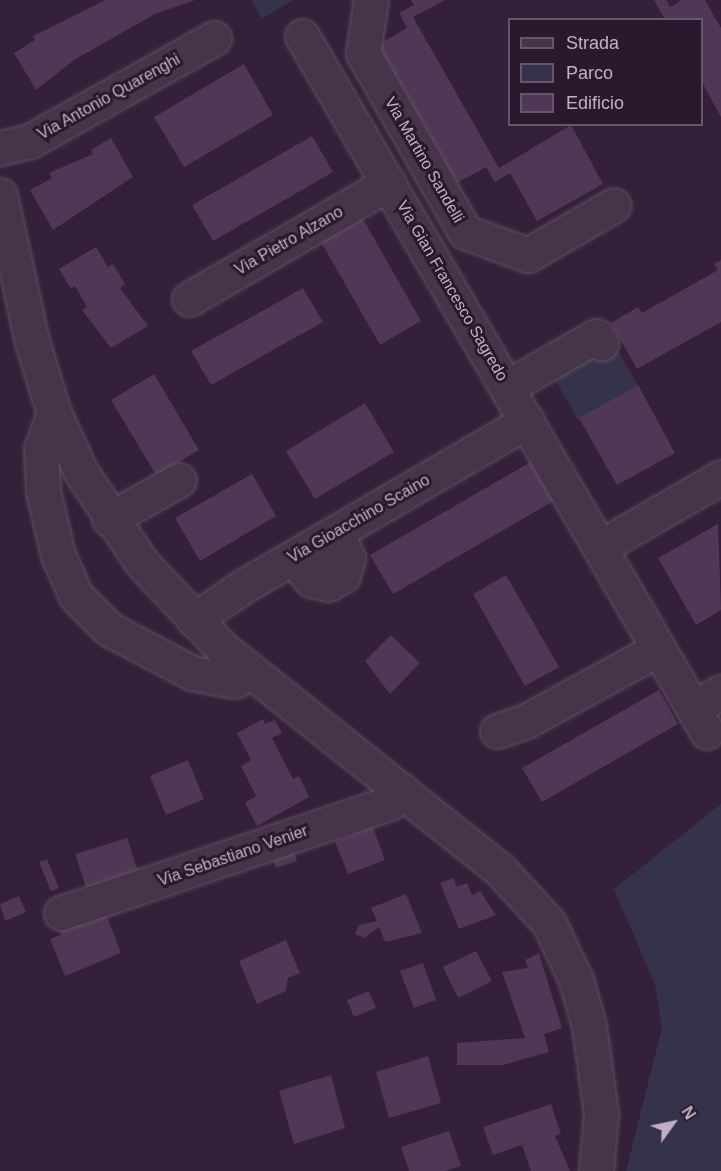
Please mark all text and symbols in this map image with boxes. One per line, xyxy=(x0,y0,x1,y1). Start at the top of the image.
legend xyxy=(508,18,703,126)
text: Strada xyxy=(566,33,619,53)
street label: Via Antonio Quarenghi xyxy=(34,50,184,144)
text: Parco xyxy=(566,63,613,83)
text: Edificio xyxy=(566,93,624,113)
street label: Via Martino Sandelli xyxy=(380,94,468,226)
street label: Via Gian Francesco Sagredo xyxy=(392,197,512,385)
street label: Via Pietro Alzano xyxy=(231,202,347,280)
street label: Via Gioacchino Scaino xyxy=(285,471,433,567)
street label: Via Sebastiano Venier xyxy=(156,821,310,891)
north arrow xyxy=(643,1093,703,1153)
text: N xyxy=(678,1103,699,1122)

